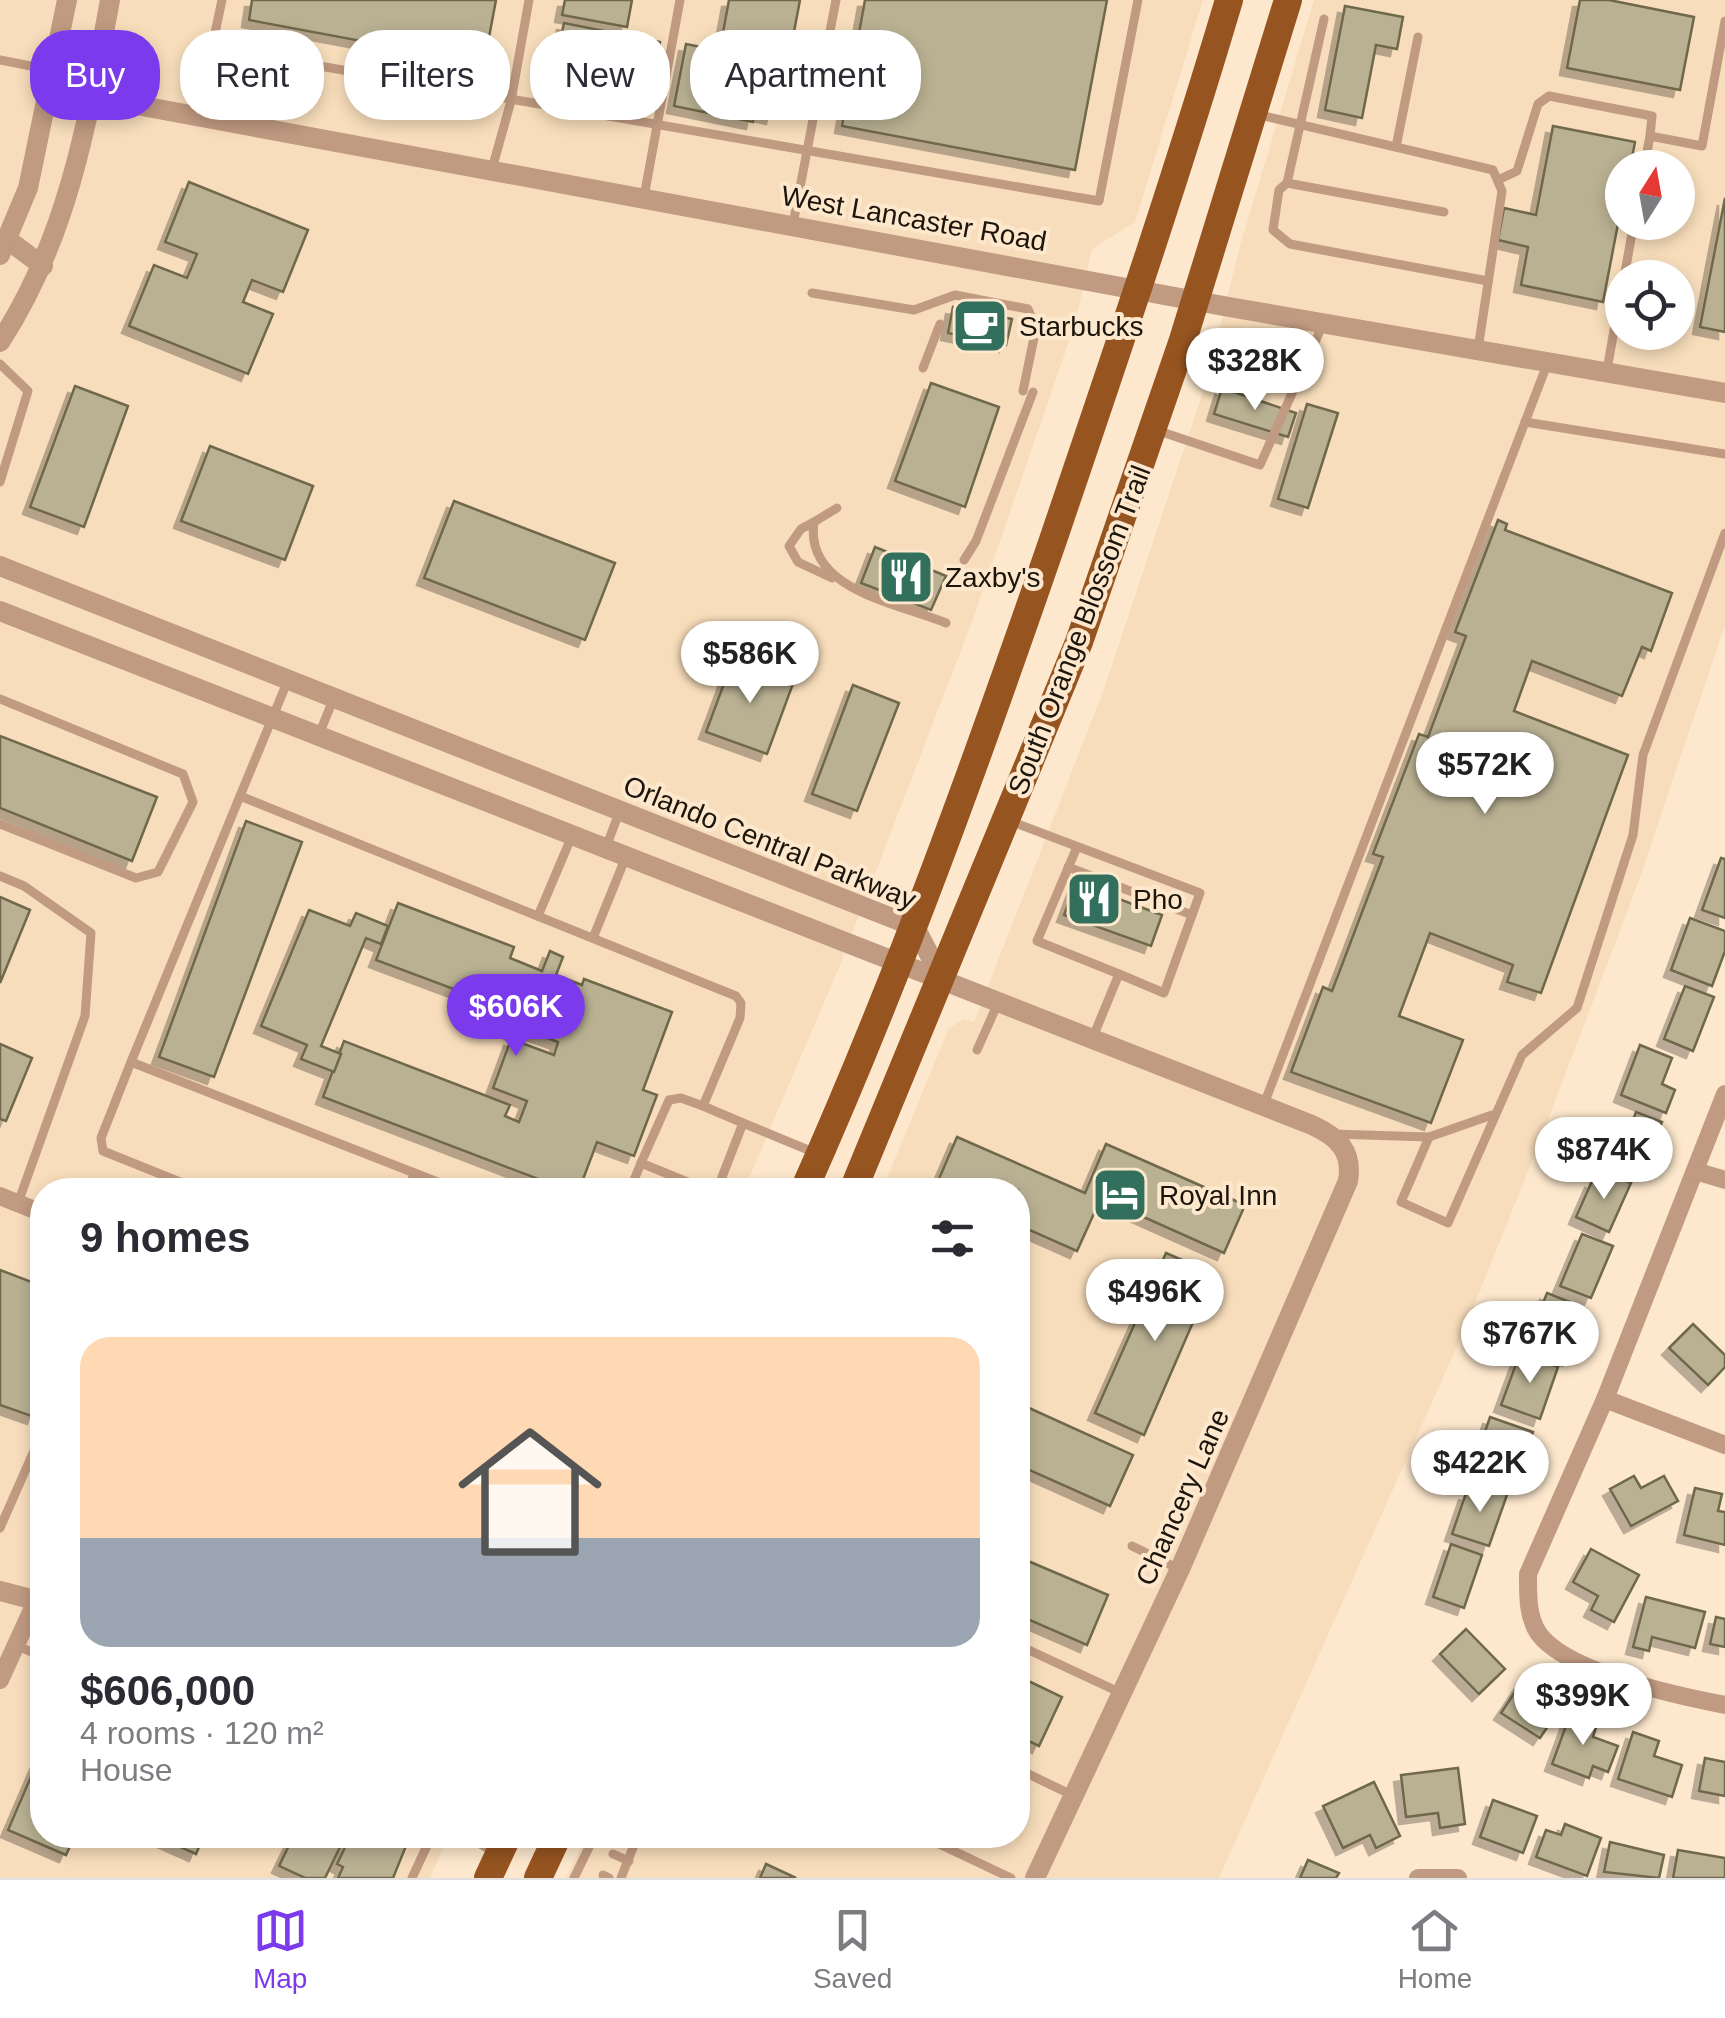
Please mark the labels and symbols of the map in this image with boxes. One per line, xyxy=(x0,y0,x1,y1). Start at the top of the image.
north arrow xyxy=(1605,150,1695,240)
street label: West Lancaster Road xyxy=(779,180,1049,257)
cafe icon: Starbucks xyxy=(950,296,1010,356)
place label: Starbucks xyxy=(1019,311,1144,342)
pin: $328K xyxy=(1185,328,1325,413)
street label: South Orange Blossom Trail xyxy=(1002,461,1157,799)
restaurant icon: Zaxby's xyxy=(876,547,936,607)
place label: Zaxby's xyxy=(945,562,1041,593)
pin: $586K xyxy=(680,621,820,706)
pin: $572K xyxy=(1415,732,1555,817)
street label: Orlando Central Parkway xyxy=(619,770,921,915)
restaurant icon: Pho xyxy=(1064,869,1124,929)
place label: Pho xyxy=(1133,884,1183,915)
pin: $606K xyxy=(446,974,586,1059)
pin: $874K xyxy=(1534,1117,1674,1202)
hotel icon: Royal Inn xyxy=(1090,1165,1150,1225)
place label: Royal Inn xyxy=(1159,1180,1277,1211)
pin: $496K xyxy=(1085,1259,1225,1344)
pin: $767K xyxy=(1460,1301,1600,1386)
street label: Chancery Lane xyxy=(1130,1404,1235,1590)
pin: $422K xyxy=(1410,1430,1550,1515)
pin: $399K xyxy=(1513,1663,1653,1748)

